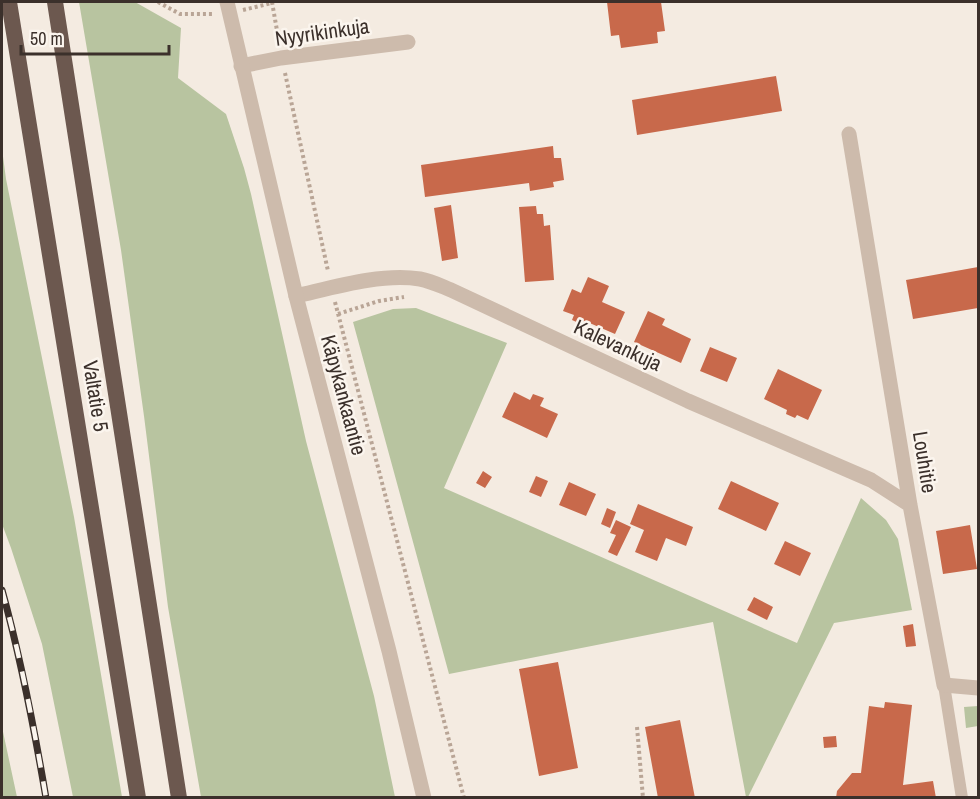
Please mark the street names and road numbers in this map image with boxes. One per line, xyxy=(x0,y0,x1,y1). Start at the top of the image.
street label: Nyyrikinkuja xyxy=(273,11,371,53)
street label: Kalevankuja xyxy=(569,312,667,378)
street label: Käpykankaantie xyxy=(314,332,374,458)
street label: Valtatie 5 xyxy=(76,358,116,434)
street label: Louhitie xyxy=(906,429,944,495)

